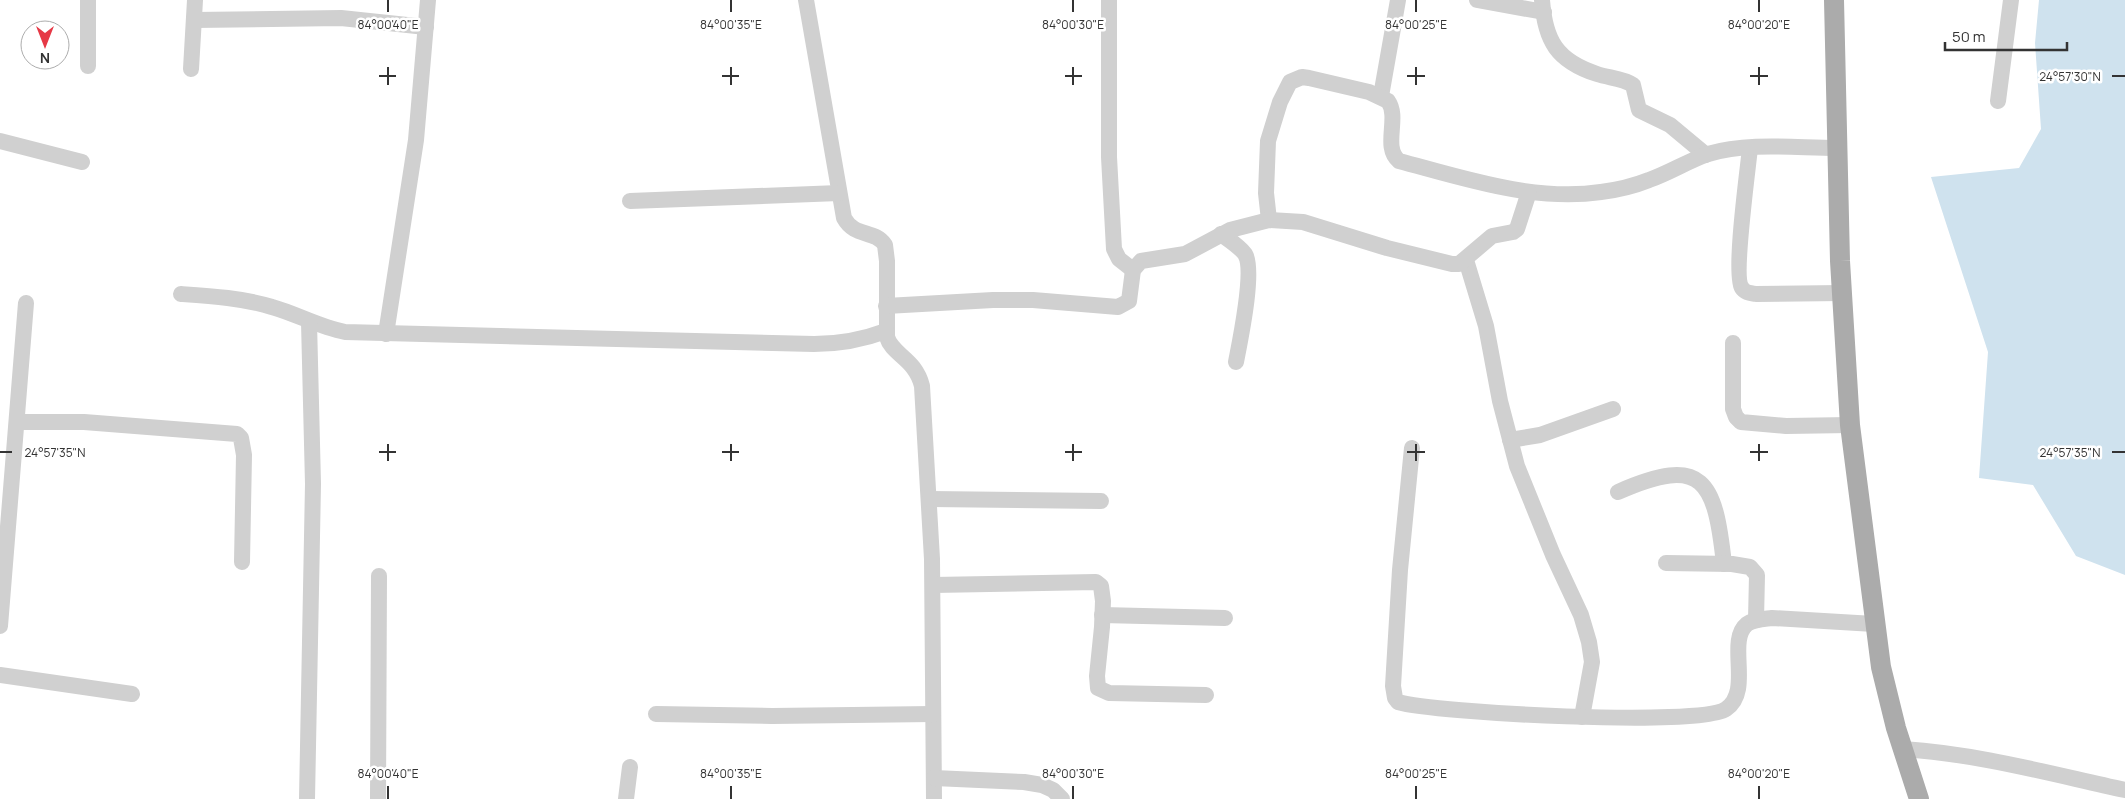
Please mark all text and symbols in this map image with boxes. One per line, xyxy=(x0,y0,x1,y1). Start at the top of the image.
text: 84°00'40"E xyxy=(357,16,419,33)
text: 84°00'35"E xyxy=(700,16,762,33)
text: 84°00'30"E xyxy=(1042,16,1104,33)
text: 84°00'25"E xyxy=(1385,16,1447,33)
text: 84°00'20"E xyxy=(1728,16,1790,33)
north arrow xyxy=(20,20,70,70)
scale bar xyxy=(1945,20,2068,52)
text: 50 m xyxy=(1952,26,1986,47)
text: N xyxy=(40,49,50,68)
text: 24°57'30"N xyxy=(2039,68,2101,85)
text: 24°57'35"N xyxy=(24,444,86,461)
text: 24°57'35"N xyxy=(2039,444,2101,461)
text: 84°00'40"E xyxy=(357,765,419,782)
text: 84°00'35"E xyxy=(700,765,762,782)
text: 84°00'30"E xyxy=(1042,765,1104,782)
text: 84°00'25"E xyxy=(1385,765,1447,782)
text: 84°00'20"E xyxy=(1728,765,1790,782)

